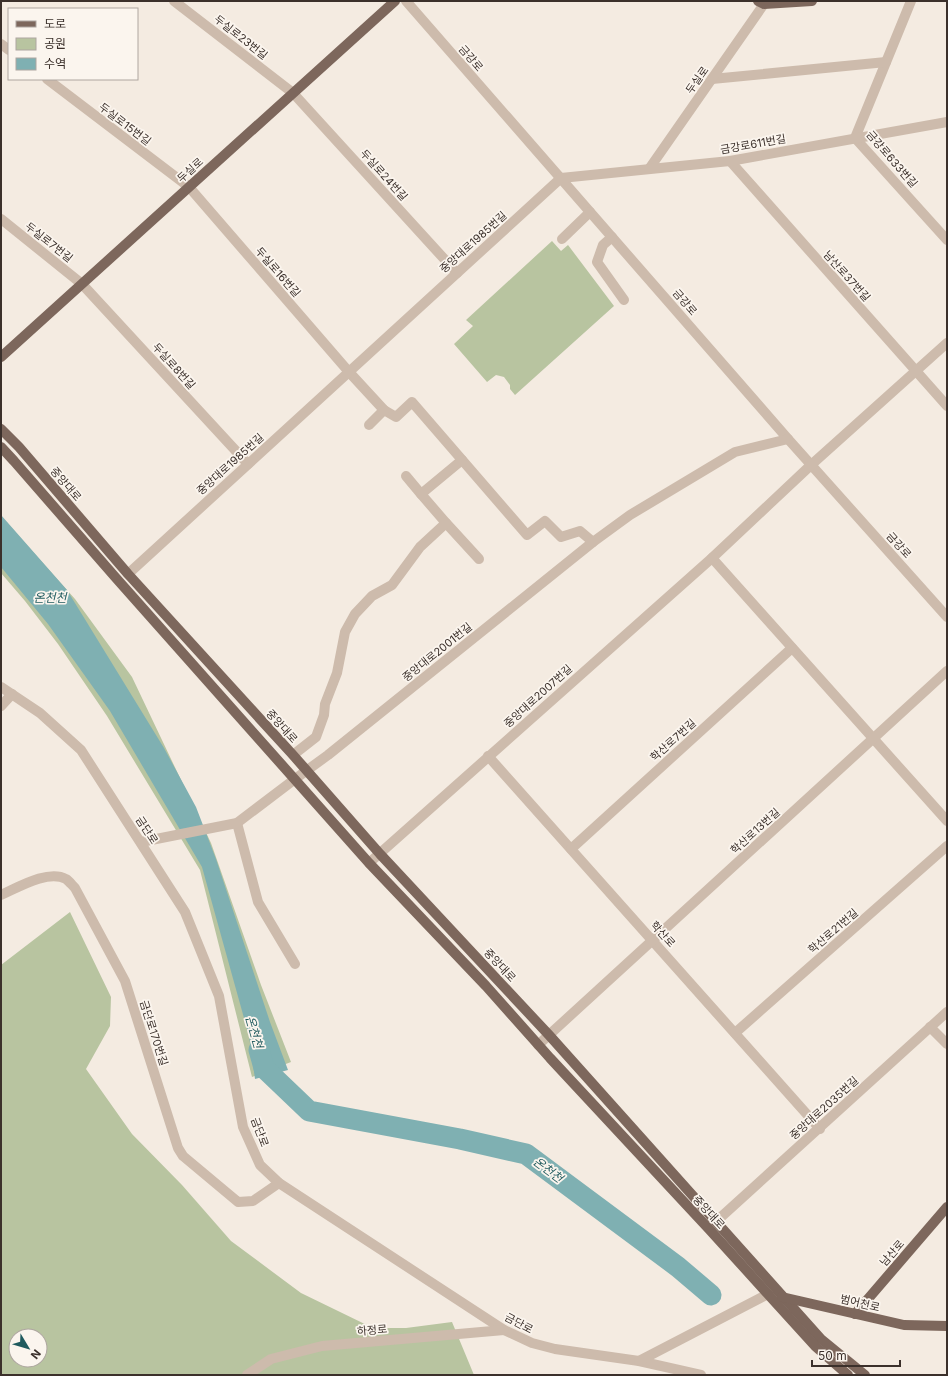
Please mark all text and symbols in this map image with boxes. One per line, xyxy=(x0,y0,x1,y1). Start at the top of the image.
legend xyxy=(8,8,138,80)
street label: 두실로23번길 xyxy=(211,12,271,62)
text: 도로 xyxy=(44,16,66,31)
text: 공원 xyxy=(44,36,66,51)
street label: 금강로 xyxy=(456,42,486,74)
text: 수역 xyxy=(44,56,66,71)
street label: 두실로 xyxy=(683,64,711,96)
street label: 두실로15번길 xyxy=(96,100,154,148)
street label: 금강로633번길 xyxy=(863,128,921,190)
street label: 금강로611번길 xyxy=(719,131,787,157)
street label: 두실로24번길 xyxy=(357,146,411,204)
street label: 두실로 xyxy=(174,155,206,185)
street label: 중앙대로1985번길 xyxy=(437,208,509,276)
street label: 두실로7번길 xyxy=(22,219,76,265)
street label: 두실로16번길 xyxy=(252,244,304,300)
street label: 남산로37번길 xyxy=(821,248,873,304)
street label: 금강로 xyxy=(670,286,700,318)
street label: 두실로8번길 xyxy=(150,340,198,392)
street label: 중앙대로1985번길 xyxy=(194,430,266,498)
street label: 중앙대로 xyxy=(47,464,85,504)
street label: 금강로 xyxy=(884,529,914,561)
water label: 온천천 xyxy=(33,590,69,605)
street label: 중앙대로2001번길 xyxy=(399,620,475,684)
street label: 중앙대로2007번길 xyxy=(501,662,575,730)
street label: 중앙대로 xyxy=(263,706,301,746)
street label: 학산로7번길 xyxy=(647,716,699,764)
street label: 학산로13번길 xyxy=(727,805,783,857)
street label: 금단로 xyxy=(133,813,161,847)
street label: 학산로21번길 xyxy=(805,905,861,957)
street label: 학산로 xyxy=(648,918,678,950)
street label: 중앙대로 xyxy=(481,945,519,985)
street label: 금단로170번길 xyxy=(137,998,171,1068)
water label: 온천천 xyxy=(243,1014,267,1052)
street label: 중앙대로2035번길 xyxy=(787,1073,861,1143)
street label: 금단로 xyxy=(248,1115,272,1149)
water label: 온천천 xyxy=(531,1154,568,1187)
street label: 중앙대로 xyxy=(690,1192,728,1232)
street label: 남산로 xyxy=(877,1237,907,1269)
street label: 범어천로 xyxy=(839,1292,881,1314)
street label: 금단로 xyxy=(502,1310,536,1336)
street label: 하정로 xyxy=(356,1322,388,1338)
north arrow xyxy=(8,1328,48,1368)
scale bar xyxy=(812,1342,900,1368)
text: N xyxy=(28,1347,44,1362)
text: 50 m xyxy=(818,1348,847,1363)

